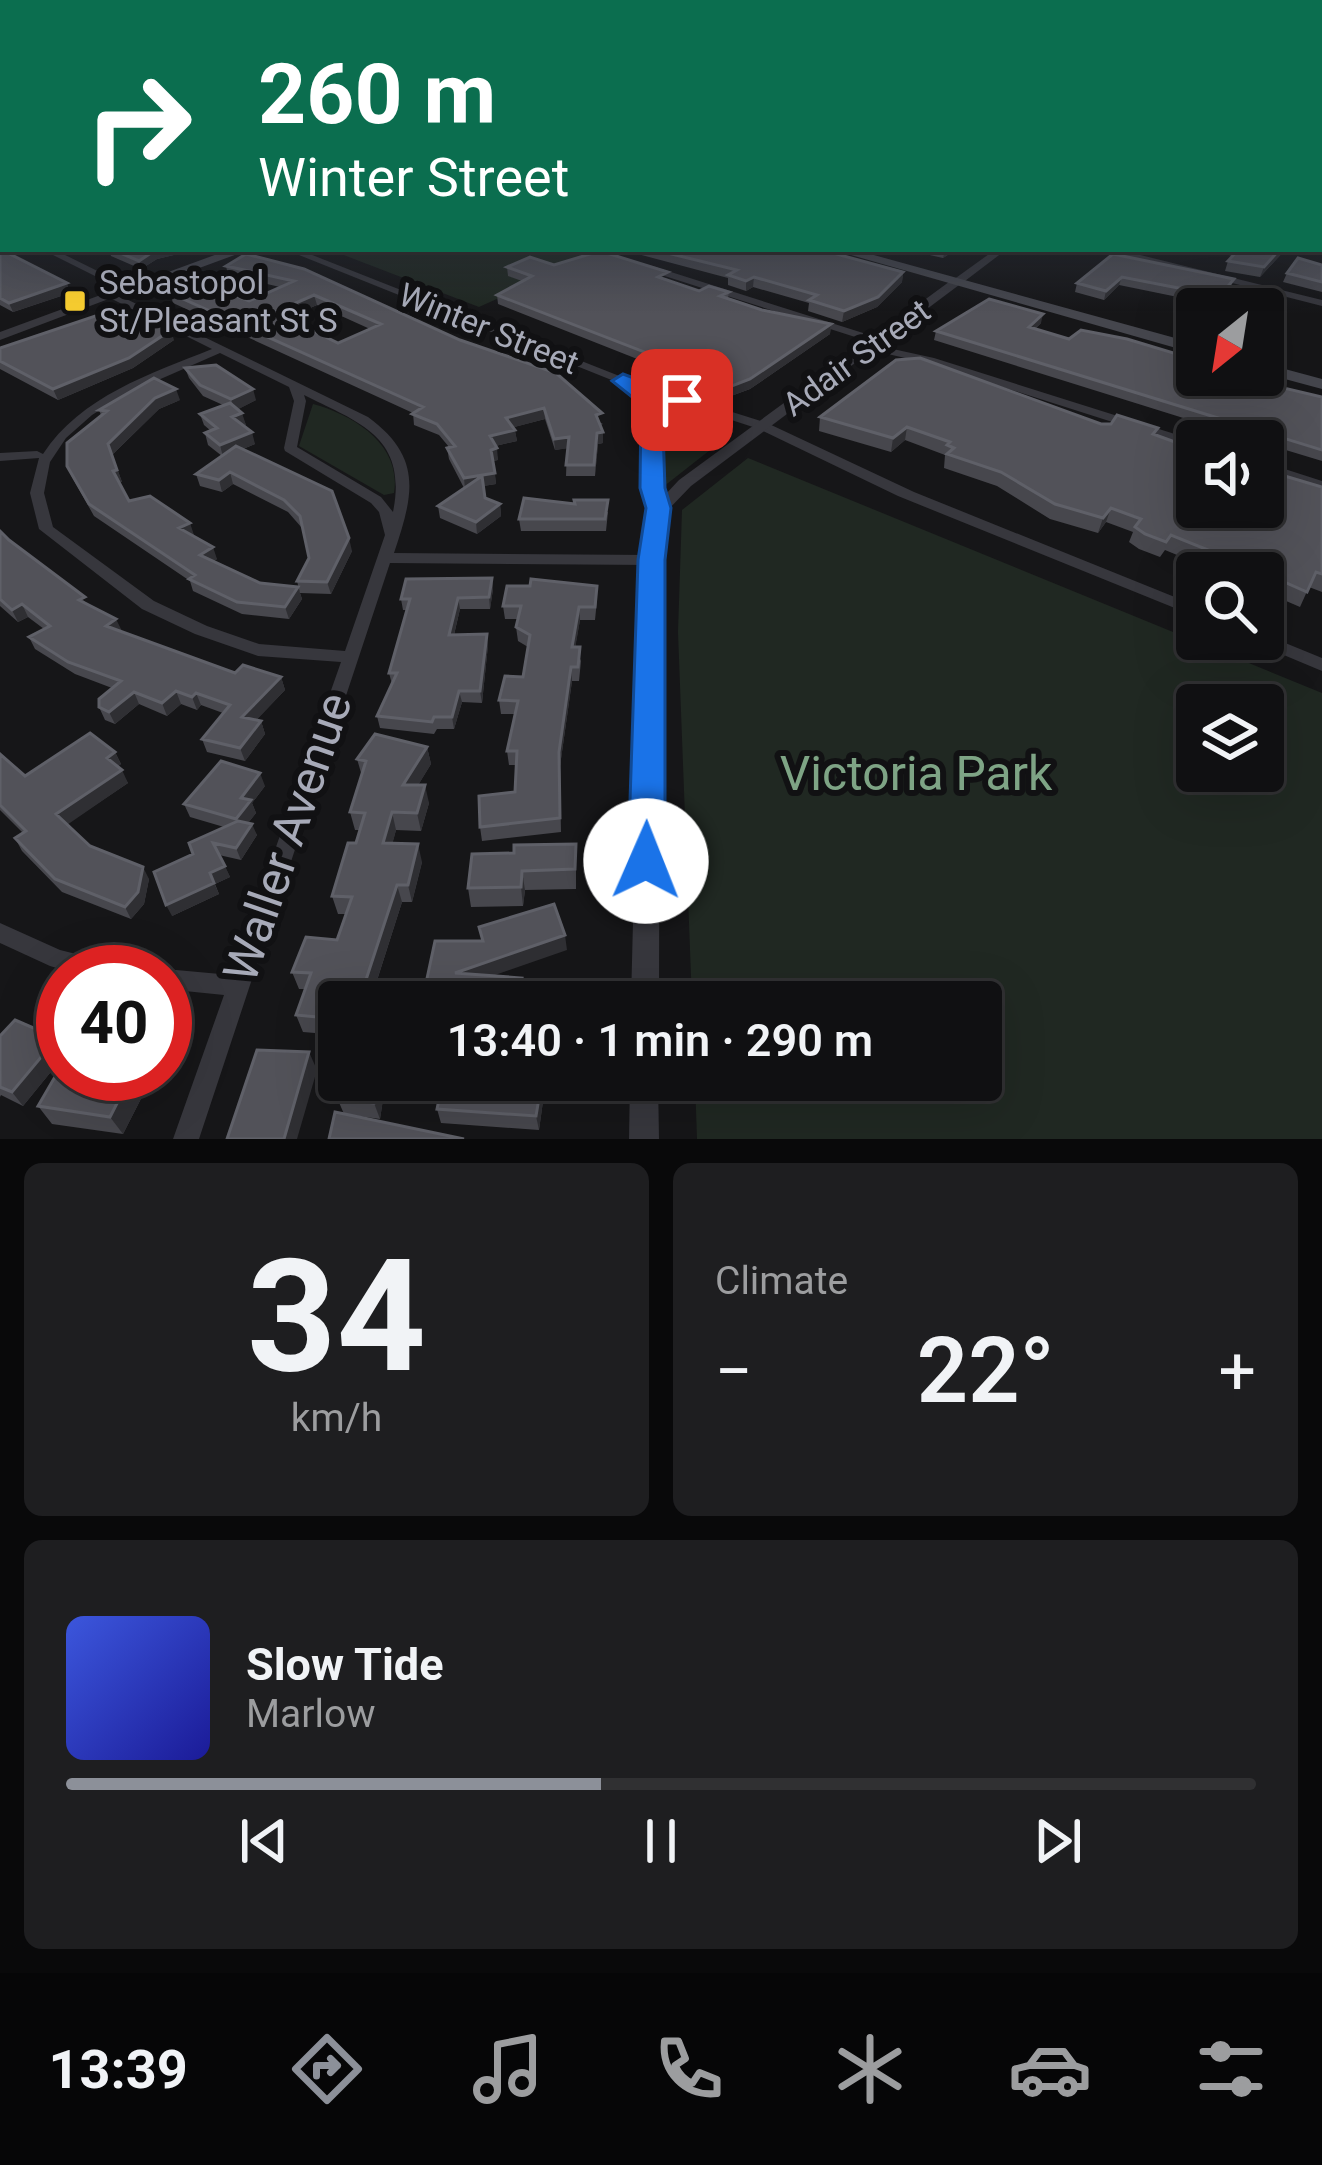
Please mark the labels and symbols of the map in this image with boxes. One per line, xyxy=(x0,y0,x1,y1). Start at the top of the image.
place label: Sebastopol St/Pleasant St S xyxy=(99,263,338,340)
street label: Winter Street xyxy=(393,275,584,382)
marker: Sebastopol St/Pleasant St S xyxy=(62,288,88,314)
north arrow xyxy=(1176,288,1284,396)
street label: Adair Street xyxy=(775,291,938,424)
pin xyxy=(631,349,733,451)
street label: Waller Avenue xyxy=(211,685,364,989)
park label: Victoria Park xyxy=(780,745,1053,802)
position arrow xyxy=(583,798,709,924)
speed limit sign: 40 xyxy=(36,945,192,1101)

